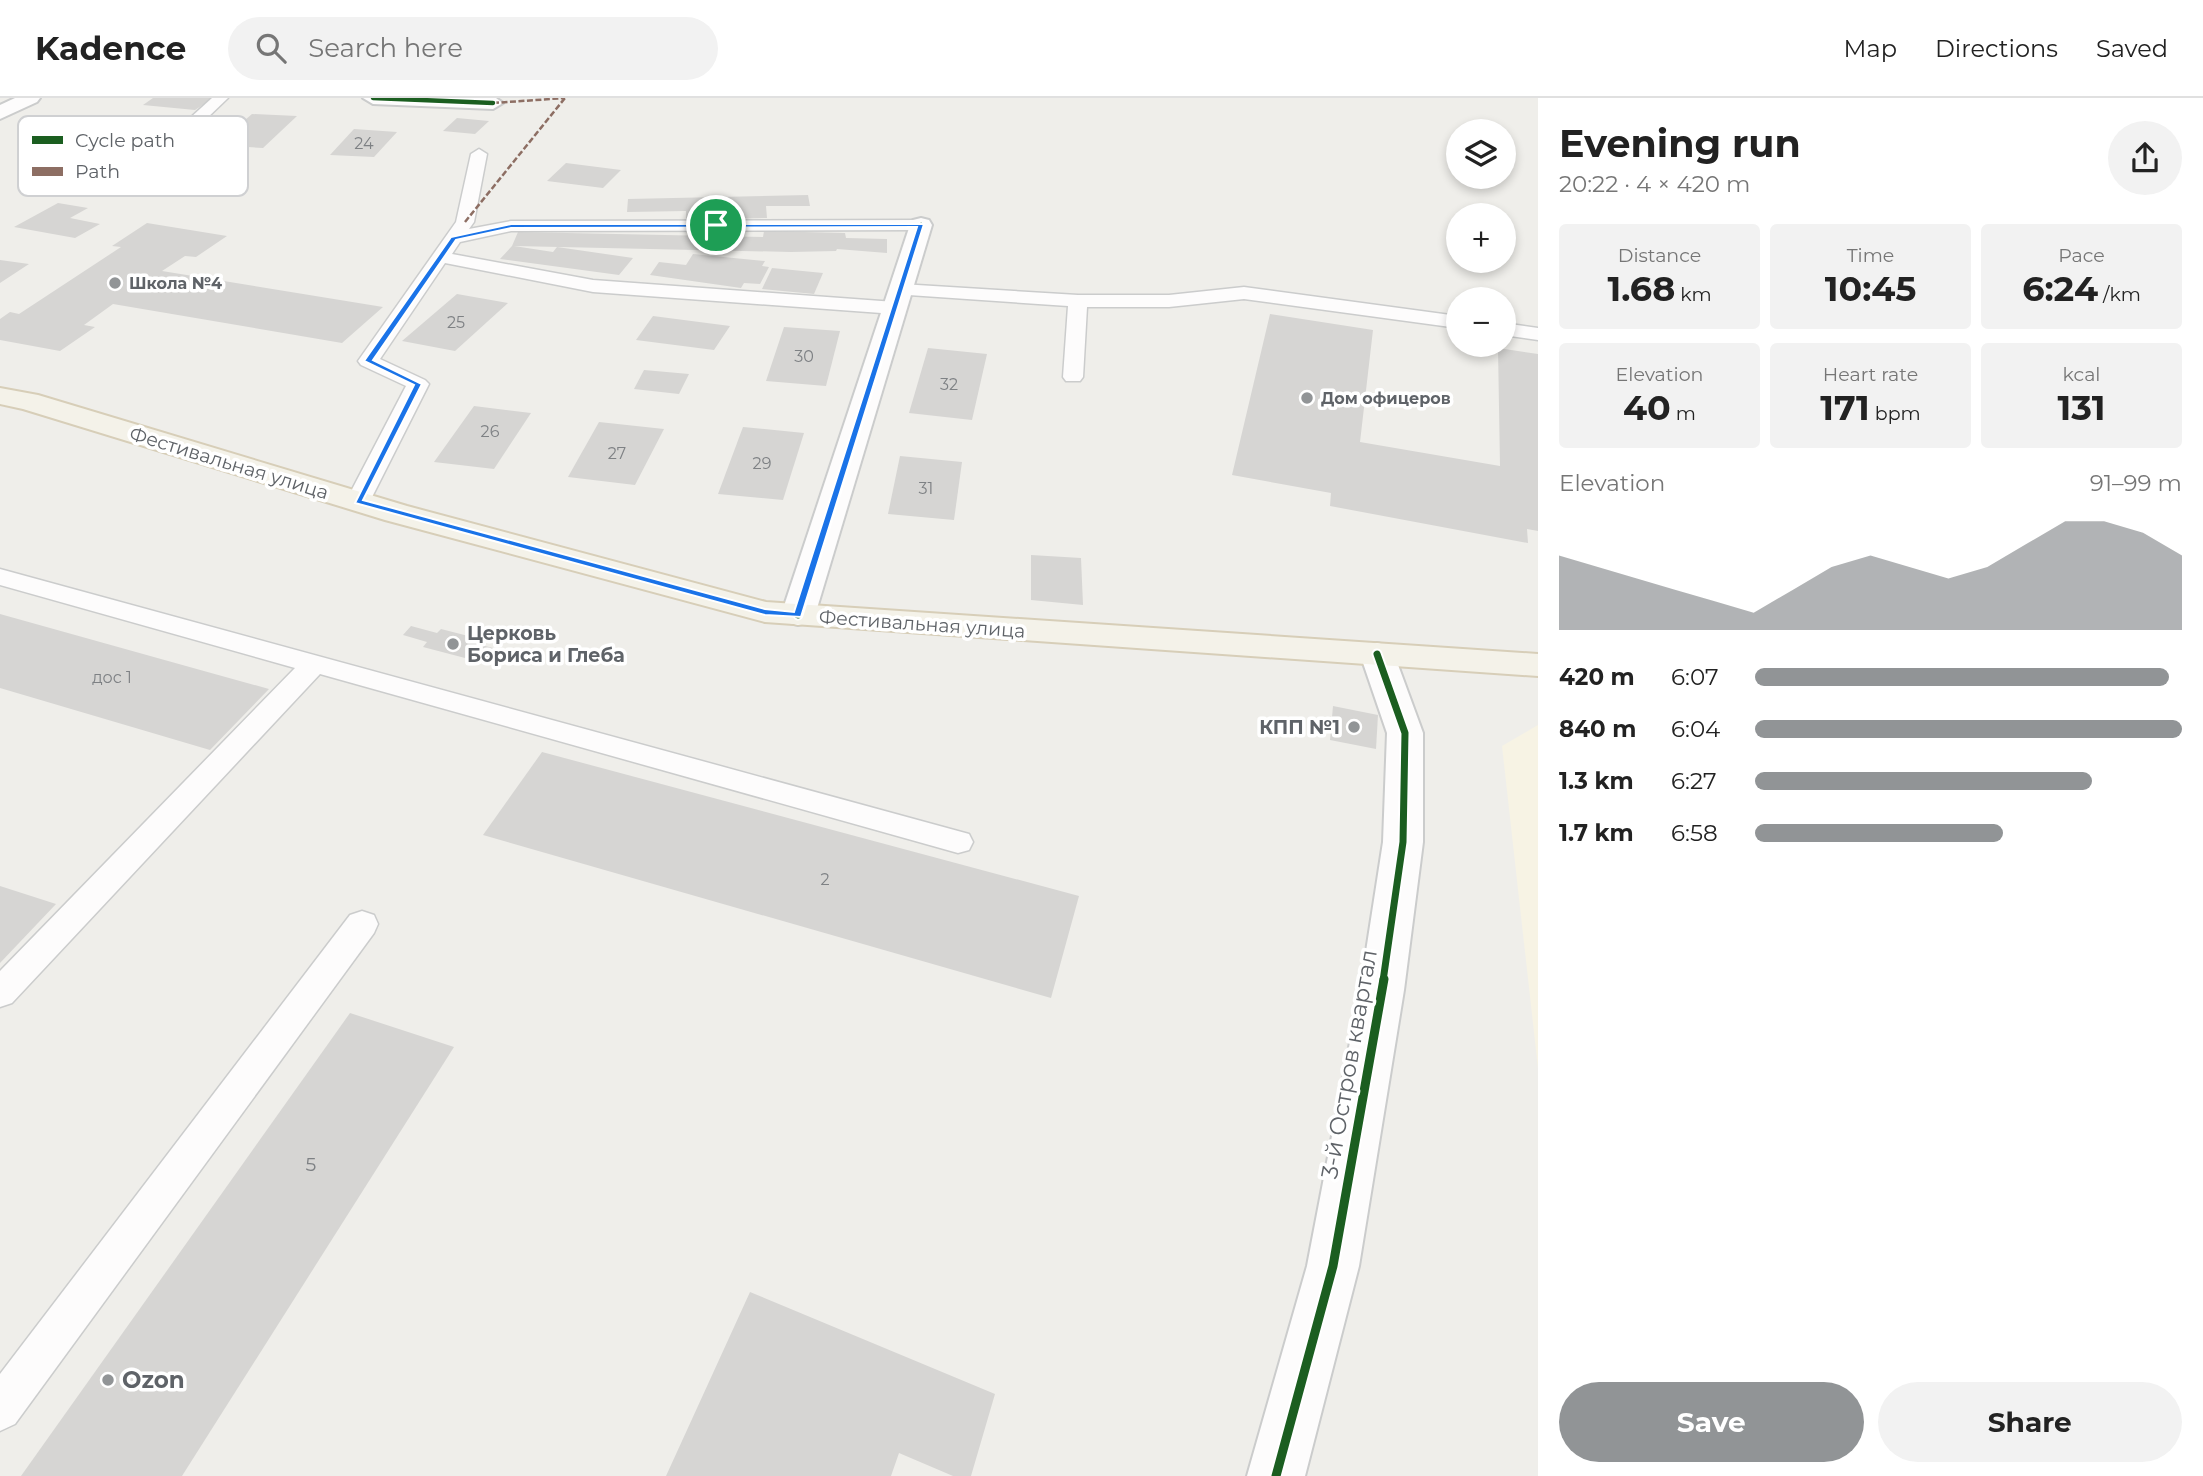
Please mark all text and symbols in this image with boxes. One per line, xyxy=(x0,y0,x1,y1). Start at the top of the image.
search box xyxy=(228,17,718,80)
text: Kadence xyxy=(35,28,186,68)
icon: search xyxy=(252,29,290,67)
text: Search here xyxy=(308,32,463,64)
text: Map xyxy=(1844,34,1897,63)
text: Directions xyxy=(1935,34,2058,63)
text: Saved xyxy=(2096,34,2168,63)
legend xyxy=(18,116,248,196)
map controls xyxy=(1446,119,1516,357)
button: layers xyxy=(1446,119,1516,189)
text: Evening run xyxy=(1559,120,1801,167)
button: share xyxy=(2108,121,2182,195)
text: Cycle path xyxy=(75,129,175,152)
house number: 24 xyxy=(354,134,374,153)
text: Path xyxy=(75,160,120,183)
text: 20:22 · 4 × 420 m xyxy=(1559,170,1750,198)
pin xyxy=(686,195,746,255)
button: + xyxy=(1446,203,1516,273)
icon: arrive xyxy=(697,206,735,244)
text: Distance xyxy=(1618,244,1701,267)
text: Time xyxy=(1847,244,1894,267)
text: Pace xyxy=(2058,244,2105,267)
text: 1.68 xyxy=(1607,267,1675,310)
text: 10:45 xyxy=(1825,267,1916,310)
text: 6:24 xyxy=(2022,267,2098,310)
place label: Школа №4 xyxy=(129,274,222,293)
marker: Школа №4 xyxy=(107,275,123,291)
text: km xyxy=(1675,283,1712,306)
text: /km xyxy=(2098,283,2141,306)
button: − xyxy=(1446,287,1516,357)
house number: 25 xyxy=(447,313,465,332)
house number: 30 xyxy=(794,347,814,366)
text: Elevation xyxy=(1616,363,1703,386)
text: Heart rate xyxy=(1823,363,1918,386)
text: kcal xyxy=(2063,363,2100,386)
house number: 32 xyxy=(940,375,958,394)
text: 40 xyxy=(1623,386,1671,429)
text: 171 xyxy=(1820,386,1870,429)
text: 131 xyxy=(2057,386,2106,429)
place label: Дом офицеров xyxy=(1321,389,1451,408)
marker: Дом офицеров xyxy=(1299,390,1315,406)
text: m xyxy=(1671,402,1696,425)
text: bpm xyxy=(1870,402,1921,425)
street label: Фестивальная улица xyxy=(127,422,331,504)
house number: 26 xyxy=(481,422,500,441)
house number: 27 xyxy=(608,444,626,463)
house number: 29 xyxy=(753,454,771,473)
text: Elevation xyxy=(1559,469,1665,497)
text: 91–99 m xyxy=(2090,469,2182,497)
house number: 31 xyxy=(919,479,933,498)
street label: Фестивальная улица xyxy=(818,605,1026,643)
place label: Церковь Бориса и Глеба xyxy=(467,622,625,667)
marker: Церковь Бориса и Глеба xyxy=(445,636,461,652)
text: 420 m xyxy=(1559,663,1635,691)
text: 6:07 xyxy=(1671,663,1718,691)
house number: дос 1 xyxy=(92,668,132,687)
text: 840 m xyxy=(1559,715,1636,743)
text: 6:04 xyxy=(1671,715,1720,743)
place label: КПП №1 xyxy=(1259,716,1340,739)
marker: КПП №1 xyxy=(1346,719,1362,735)
text: 1.3 km xyxy=(1559,767,1634,795)
text: 6:27 xyxy=(1671,767,1716,795)
text: 1.7 km xyxy=(1559,819,1634,847)
text: 6:58 xyxy=(1671,819,1718,847)
house number: 2 xyxy=(820,870,830,889)
street label: 3-й Остров квартал xyxy=(1315,947,1383,1181)
house number: 5 xyxy=(306,1153,317,1176)
place label: Ozon xyxy=(122,1366,185,1394)
marker: Ozon xyxy=(100,1372,116,1388)
button: Save xyxy=(1559,1382,1864,1462)
button: Share xyxy=(1878,1382,2182,1462)

